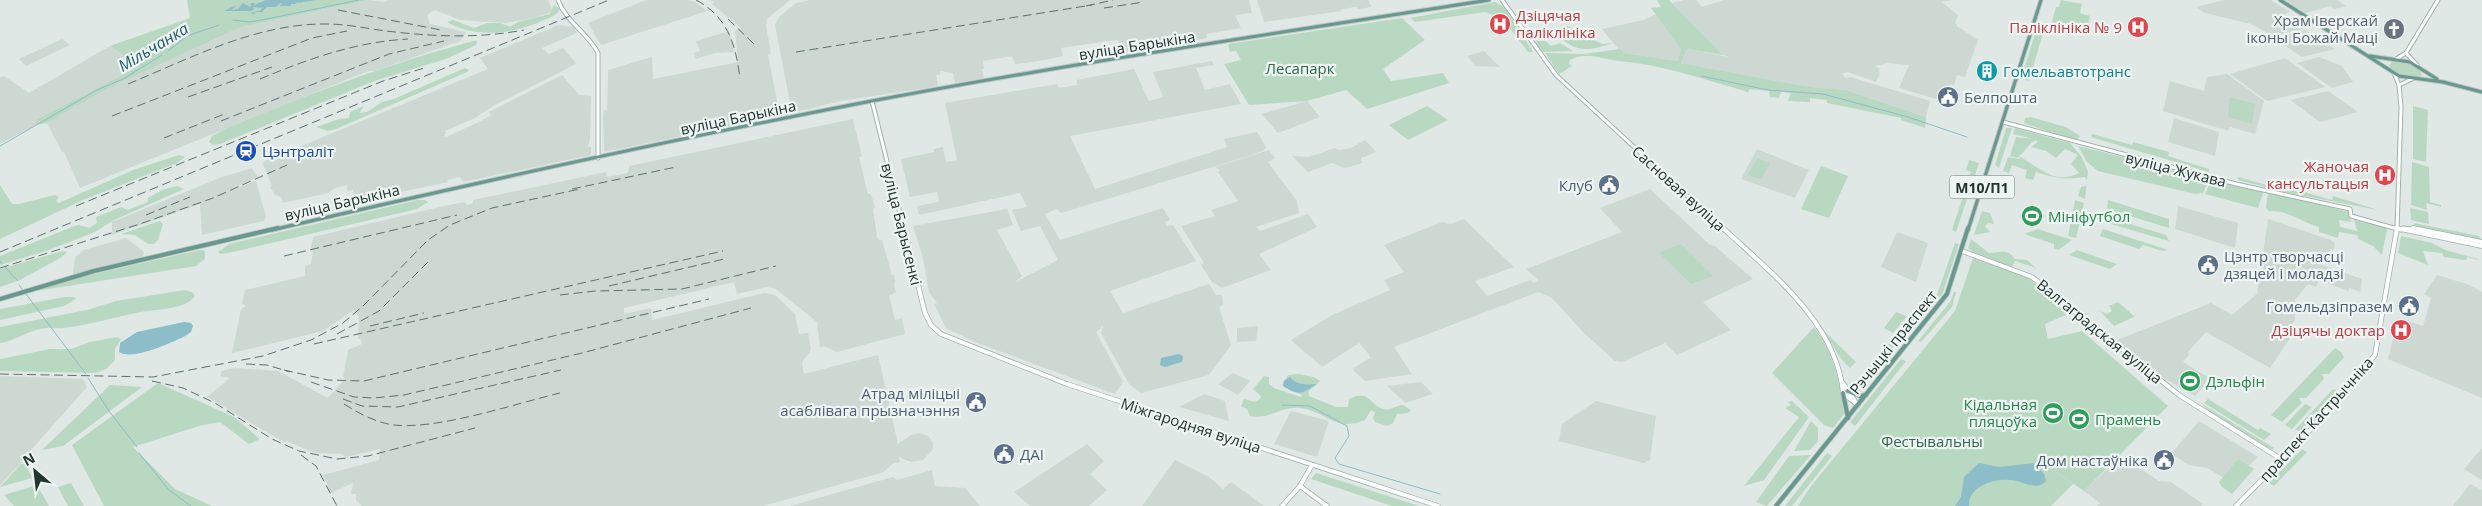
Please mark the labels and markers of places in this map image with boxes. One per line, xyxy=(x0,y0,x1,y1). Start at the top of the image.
place label: Дзіцячая паліклініка xyxy=(1516,5,1596,42)
place label: Храм Іверскай іконы Божай Маці xyxy=(2247,10,2378,47)
hospital icon: Дзіцячая паліклініка xyxy=(1488,12,1512,36)
hospital icon: Паліклініка № 9 xyxy=(2126,15,2150,39)
place label: Паліклініка № 9 xyxy=(2009,17,2122,37)
church icon: Храм Іверскай іконы Божай Маці xyxy=(2382,17,2406,41)
building icon: Гомельавтотранс xyxy=(1975,59,1999,83)
place label: Гомельавтотранс xyxy=(2003,61,2131,81)
public building icon: Белпошта xyxy=(1936,85,1960,109)
place label: Белпошта xyxy=(1964,87,2037,107)
station icon: Цэнтраліт xyxy=(234,139,258,163)
place label: Цэнтраліт xyxy=(262,141,334,161)
place label: Жаночая кансультацыя xyxy=(2267,156,2369,193)
hospital icon: Жаночая кансультацыя xyxy=(2373,163,2397,187)
public building icon: Клуб xyxy=(1597,173,1621,197)
place label: Клуб xyxy=(1559,175,1593,195)
sports icon: Мініфутбол xyxy=(2020,204,2044,228)
place label: Мініфутбол xyxy=(2048,206,2130,226)
place label: Цэнтр творчасці дзяцей і моладзі xyxy=(2224,246,2344,283)
public building icon: Цэнтр творчасці дзяцей і моладзі xyxy=(2196,253,2220,277)
public building icon: Гомельдзіпразем xyxy=(2397,294,2421,318)
place label: Гомельдзіпразем xyxy=(2266,296,2393,316)
hospital icon: Дзіцячы доктар xyxy=(2389,318,2413,342)
place label: Дзіцячы доктар xyxy=(2272,320,2385,340)
sports icon: Дэльфін xyxy=(2178,369,2202,393)
place label: Дэльфін xyxy=(2206,371,2265,391)
place label: Атрад міліцыі асаблівага прызначэння xyxy=(780,383,960,420)
public building icon: Атрад міліцыі асаблівага прызначэння xyxy=(964,390,988,414)
place label: Кідальная пляцоўка xyxy=(1964,394,2037,431)
sports icon: Кідальная пляцоўка xyxy=(2041,401,2065,425)
sports icon: Прамень xyxy=(2067,407,2091,431)
place label: Прамень xyxy=(2095,409,2161,429)
public building icon: ДАІ xyxy=(992,442,1016,466)
place label: ДАІ xyxy=(1020,444,1044,464)
public building icon: Дом настаўніка xyxy=(2152,448,2176,472)
place label: Дом настаўніка xyxy=(2037,450,2148,470)

